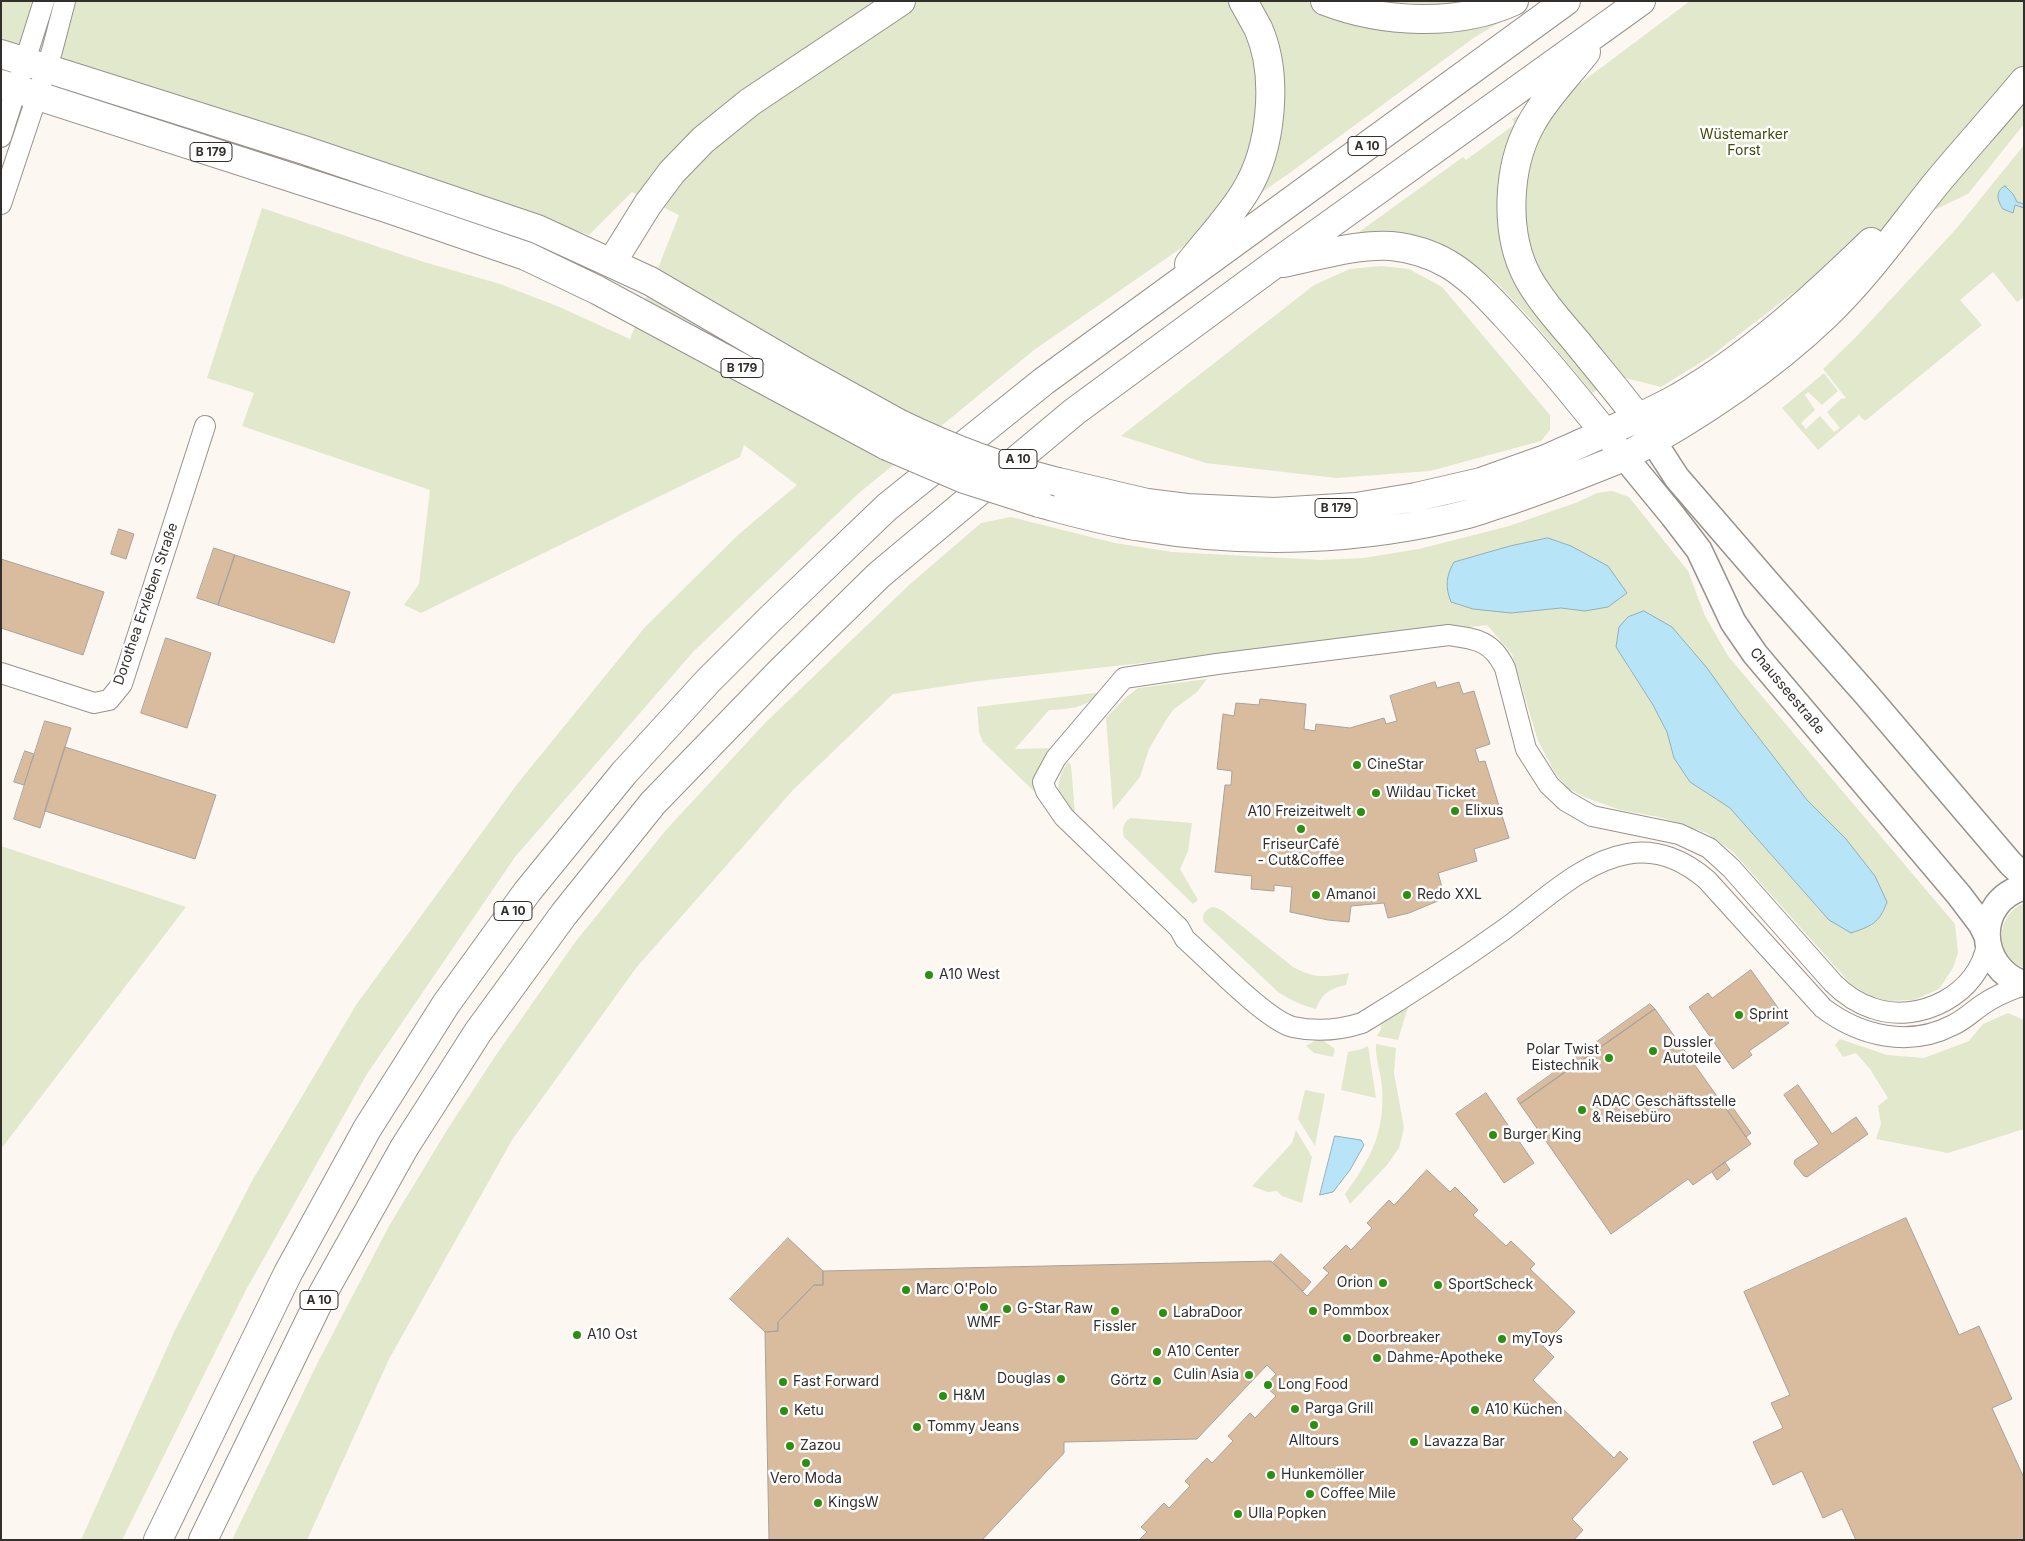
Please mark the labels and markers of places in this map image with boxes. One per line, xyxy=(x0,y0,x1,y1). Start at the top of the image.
place label: CineStar xyxy=(1367,757,1424,773)
marker: CineStar xyxy=(1351,759,1363,771)
place label: Wildau Ticket xyxy=(1386,785,1476,801)
marker: Wildau Ticket xyxy=(1370,787,1382,799)
place label: Elixus xyxy=(1465,803,1504,819)
place label: A10 Freizeitwelt xyxy=(1247,804,1351,820)
marker: Elixus xyxy=(1449,805,1461,817)
marker: A10 Freizeitwelt xyxy=(1355,806,1367,818)
marker: FriseurCafé - Cut&Coffee xyxy=(1295,823,1307,835)
place label: FriseurCafé - Cut&Coffee xyxy=(1258,837,1344,870)
place label: Amanoi xyxy=(1326,887,1376,903)
place label: Redo XXL xyxy=(1417,887,1482,903)
marker: Amanoi xyxy=(1310,889,1322,901)
marker: Redo XXL xyxy=(1401,889,1413,901)
place label: A10 West xyxy=(939,967,1000,983)
marker: A10 West xyxy=(923,969,935,981)
place label: Sprint xyxy=(1749,1007,1788,1023)
marker: Sprint xyxy=(1733,1009,1745,1021)
place label: Dussler Autoteile xyxy=(1663,1035,1721,1068)
place label: Polar Twist Eistechnik xyxy=(1526,1042,1599,1074)
marker: Dussler Autoteile xyxy=(1647,1045,1659,1057)
marker: Polar Twist Eistechnik xyxy=(1603,1052,1615,1064)
place label: ADAC Geschäftsstelle & Reisebüro xyxy=(1592,1094,1736,1126)
marker: ADAC Geschäftsstelle & Reisebüro xyxy=(1576,1104,1588,1116)
place label: Burger King xyxy=(1503,1127,1581,1143)
marker: Burger King xyxy=(1487,1129,1499,1141)
place label: Orion xyxy=(1337,1275,1373,1291)
marker: Orion xyxy=(1377,1277,1389,1289)
place label: SportScheck xyxy=(1448,1277,1533,1293)
marker: SportScheck xyxy=(1432,1279,1444,1291)
place label: Marc O'Polo xyxy=(916,1282,997,1298)
marker: Marc O'Polo xyxy=(900,1284,912,1296)
marker: WMF xyxy=(978,1301,990,1313)
place label: G-Star Raw xyxy=(1017,1301,1093,1317)
marker: G-Star Raw xyxy=(1001,1303,1013,1315)
place label: Pommbox xyxy=(1323,1303,1389,1319)
marker: Fissler xyxy=(1109,1305,1121,1317)
place label: LabraDoor xyxy=(1173,1305,1243,1321)
marker: Pommbox xyxy=(1307,1305,1319,1317)
marker: LabraDoor xyxy=(1157,1307,1169,1319)
place label: WMF xyxy=(967,1315,1001,1331)
place label: Fissler xyxy=(1093,1319,1137,1335)
place label: A10 Ost xyxy=(587,1327,637,1343)
marker: A10 Ost xyxy=(571,1329,583,1341)
place label: Doorbreaker xyxy=(1357,1330,1440,1346)
place label: myToys xyxy=(1512,1331,1563,1347)
marker: Doorbreaker xyxy=(1341,1332,1353,1344)
marker: myToys xyxy=(1496,1333,1508,1345)
place label: A10 Center xyxy=(1167,1344,1239,1360)
marker: A10 Center xyxy=(1151,1346,1163,1358)
place label: Dahme-Apotheke xyxy=(1387,1350,1503,1366)
marker: Dahme-Apotheke xyxy=(1371,1352,1383,1364)
place label: Culin Asia xyxy=(1173,1367,1239,1383)
marker: Culin Asia xyxy=(1243,1369,1255,1381)
place label: Douglas xyxy=(997,1371,1051,1387)
marker: Douglas xyxy=(1055,1373,1067,1385)
place label: Görtz xyxy=(1110,1373,1147,1389)
place label: Fast Forward xyxy=(793,1374,879,1390)
marker: Görtz xyxy=(1151,1375,1163,1387)
marker: Fast Forward xyxy=(777,1376,789,1388)
place label: Long Food xyxy=(1278,1377,1348,1393)
marker: Long Food xyxy=(1262,1379,1274,1391)
place label: H&M xyxy=(953,1388,985,1404)
marker: H&M xyxy=(937,1390,949,1402)
place label: Parga Grill xyxy=(1305,1401,1373,1417)
place label: A10 Küchen xyxy=(1485,1402,1563,1418)
place label: Ketu xyxy=(794,1403,824,1419)
marker: Parga Grill xyxy=(1289,1403,1301,1415)
marker: A10 Küchen xyxy=(1469,1404,1481,1416)
marker: Ketu xyxy=(778,1405,790,1417)
place label: Tommy Jeans xyxy=(927,1419,1019,1435)
marker: Alltours xyxy=(1308,1419,1320,1431)
marker: Tommy Jeans xyxy=(911,1421,923,1433)
place label: Alltours xyxy=(1289,1433,1339,1449)
place label: Lavazza Bar xyxy=(1424,1434,1505,1450)
marker: Lavazza Bar xyxy=(1408,1436,1420,1448)
place label: Zazou xyxy=(800,1438,841,1454)
marker: Zazou xyxy=(784,1440,796,1452)
marker: Vero Moda xyxy=(800,1457,812,1469)
place label: Hunkemöller xyxy=(1281,1467,1364,1483)
marker: Hunkemöller xyxy=(1265,1469,1277,1481)
place label: Vero Moda xyxy=(770,1471,842,1487)
place label: Coffee Mile xyxy=(1320,1486,1396,1502)
marker: Coffee Mile xyxy=(1304,1488,1316,1500)
place label: KingsW xyxy=(828,1495,879,1511)
marker: KingsW xyxy=(812,1497,824,1509)
place label: Ulla Popken xyxy=(1248,1506,1327,1522)
marker: Ulla Popken xyxy=(1232,1508,1244,1520)

